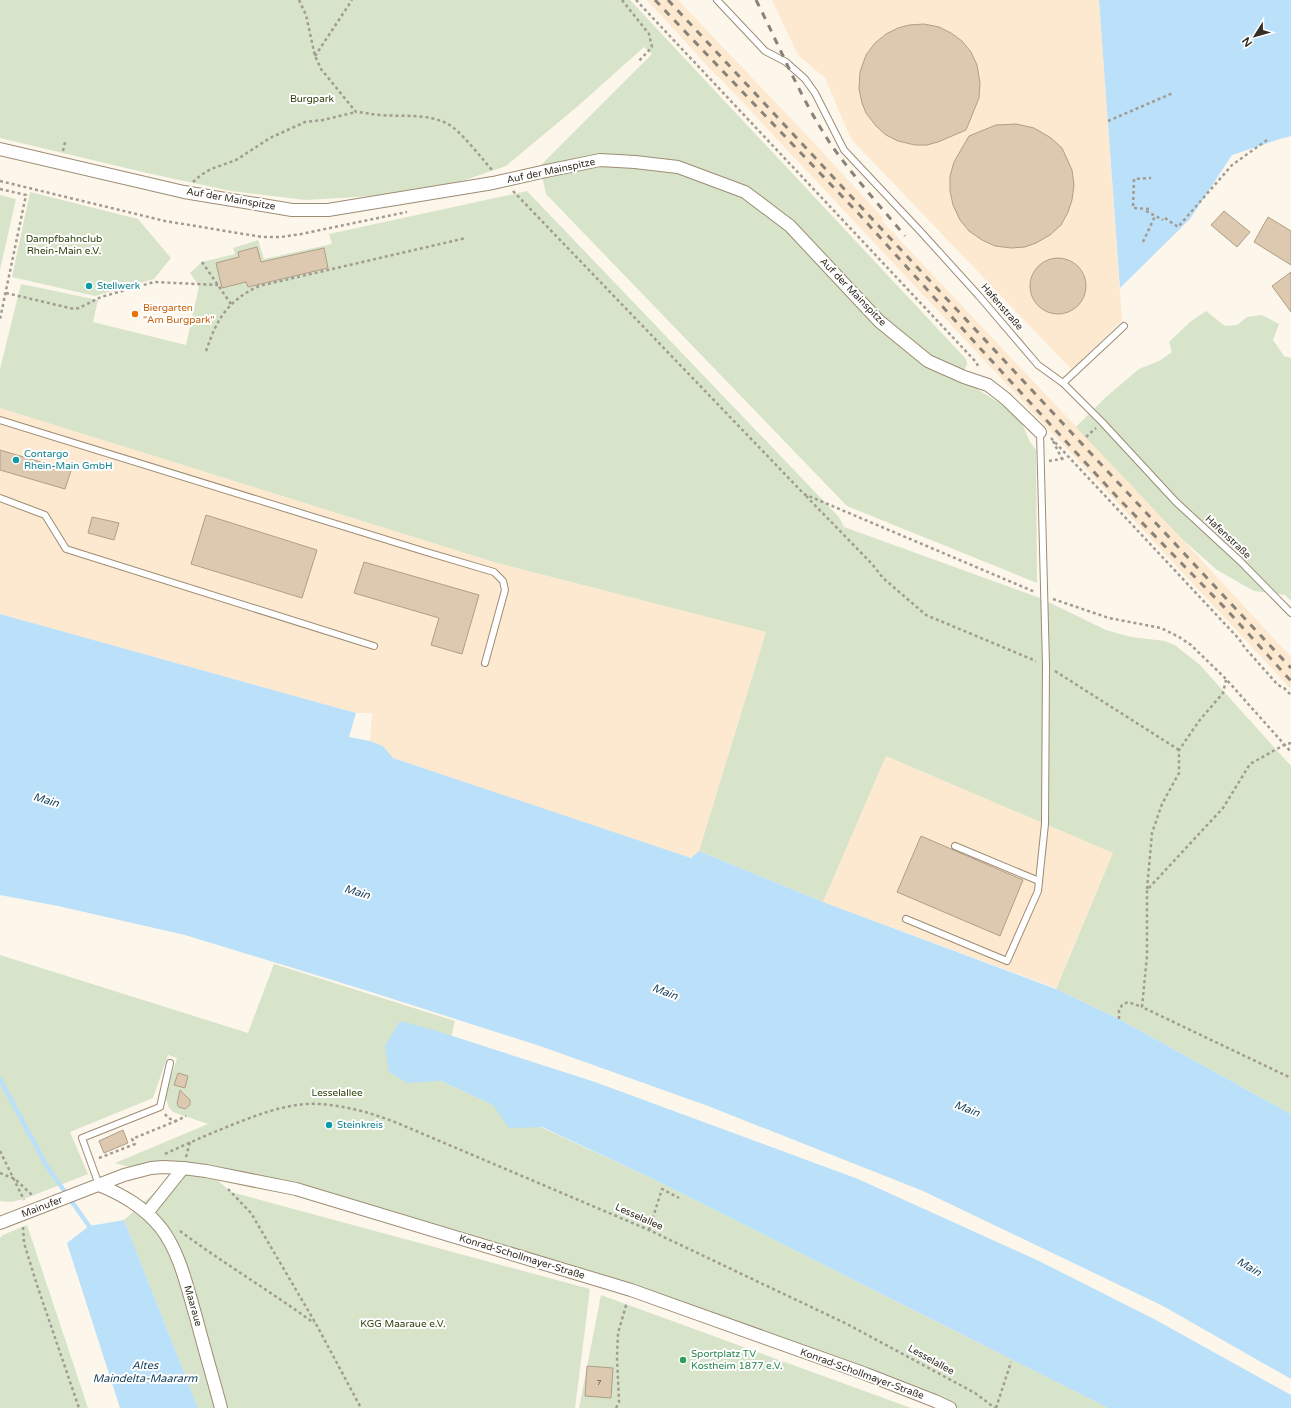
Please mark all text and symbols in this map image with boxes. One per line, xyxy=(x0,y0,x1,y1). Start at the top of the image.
north arrow xyxy=(1235,16,1275,56)
text: N xyxy=(1240,34,1255,49)
park label: Burgpark xyxy=(290,93,335,105)
street label: Auf der Mainspitze xyxy=(506,156,597,186)
street label: Auf der Mainspitze xyxy=(186,185,277,213)
park label: Dampfbahnclub Rhein-Main e.V. xyxy=(26,233,102,257)
street label: Auf der Mainspitze xyxy=(817,255,889,329)
place label: Stellwerk xyxy=(97,280,141,292)
marker: Stellwerk xyxy=(84,281,94,291)
street label: Hafenstraße xyxy=(978,281,1026,333)
place label: Biergarten "Am Burgpark" xyxy=(143,302,215,326)
marker: Biergarten "Am Burgpark" xyxy=(130,309,140,319)
place label: Contargo Rhein-Main GmbH xyxy=(24,448,112,472)
marker: Contargo Rhein-Main GmbH xyxy=(11,455,21,465)
street label: Hafenstraße xyxy=(1203,513,1254,561)
water label: Main xyxy=(32,790,61,810)
water label: Main xyxy=(343,882,372,902)
water label: Main xyxy=(650,981,680,1003)
park label: Lesselallee xyxy=(311,1087,363,1099)
water label: Main xyxy=(952,1098,982,1120)
place label: Steinkreis xyxy=(337,1119,383,1131)
marker: Steinkreis xyxy=(324,1120,334,1130)
street label: Mainufer xyxy=(20,1194,64,1220)
street label: Lesselallee xyxy=(613,1201,665,1233)
street label: Konrad-Schollmayer-Straße xyxy=(458,1232,587,1282)
water label: Main xyxy=(1234,1255,1264,1279)
street label: Maaraue xyxy=(181,1284,205,1328)
park label: KGG Maaraue e.V. xyxy=(360,1318,446,1330)
street label: Lesselallee xyxy=(906,1342,957,1378)
street label: Konrad-Schollmayer-Straße xyxy=(798,1346,926,1402)
place label: Sportplatz TV Kostheim 1877 e.V. xyxy=(691,1348,783,1372)
marker: Sportplatz TV Kostheim 1877 e.V. xyxy=(678,1355,688,1365)
water label: Altes Maindelta-Maararm xyxy=(93,1359,198,1385)
house number: 7 xyxy=(596,1378,602,1387)

